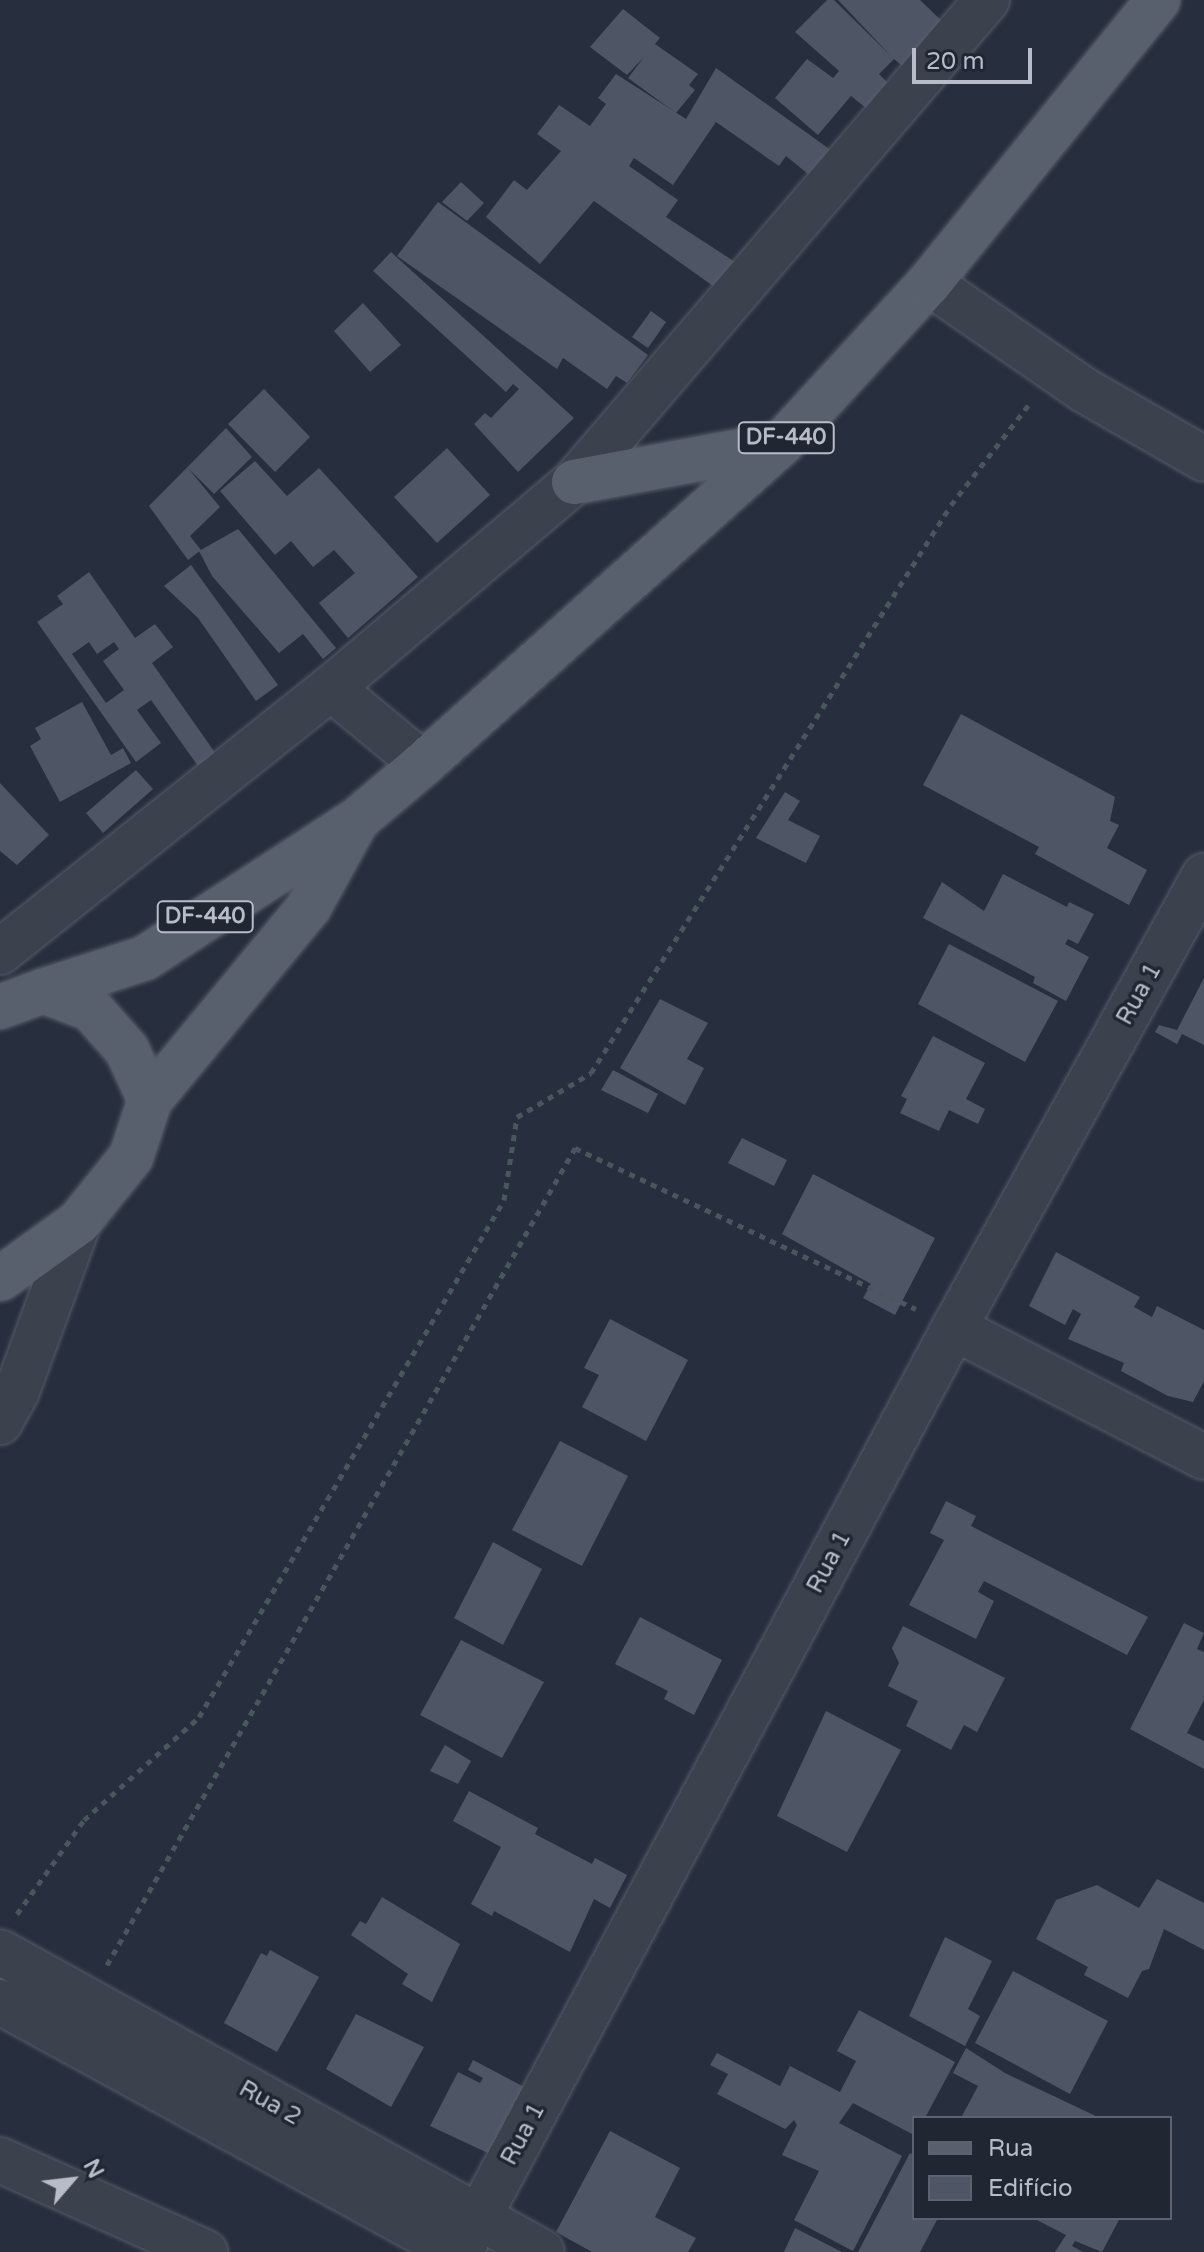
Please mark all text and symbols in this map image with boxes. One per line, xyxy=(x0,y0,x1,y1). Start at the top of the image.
scale bar xyxy=(916,32,1036,82)
text: 20 m xyxy=(926,47,984,76)
road number: DF-440 xyxy=(736,420,836,456)
road number: DF-440 xyxy=(155,899,255,935)
street label: Rua 1 xyxy=(1110,958,1168,1030)
street label: Rua 1 xyxy=(801,1526,857,1598)
street label: Rua 2 xyxy=(234,2074,306,2132)
street label: Rua 1 xyxy=(495,2098,551,2170)
legend xyxy=(912,2116,1172,2220)
text: Rua xyxy=(988,2134,1033,2163)
north arrow xyxy=(32,2140,112,2220)
text: N xyxy=(78,2155,109,2183)
text: Edifício xyxy=(988,2174,1073,2203)

